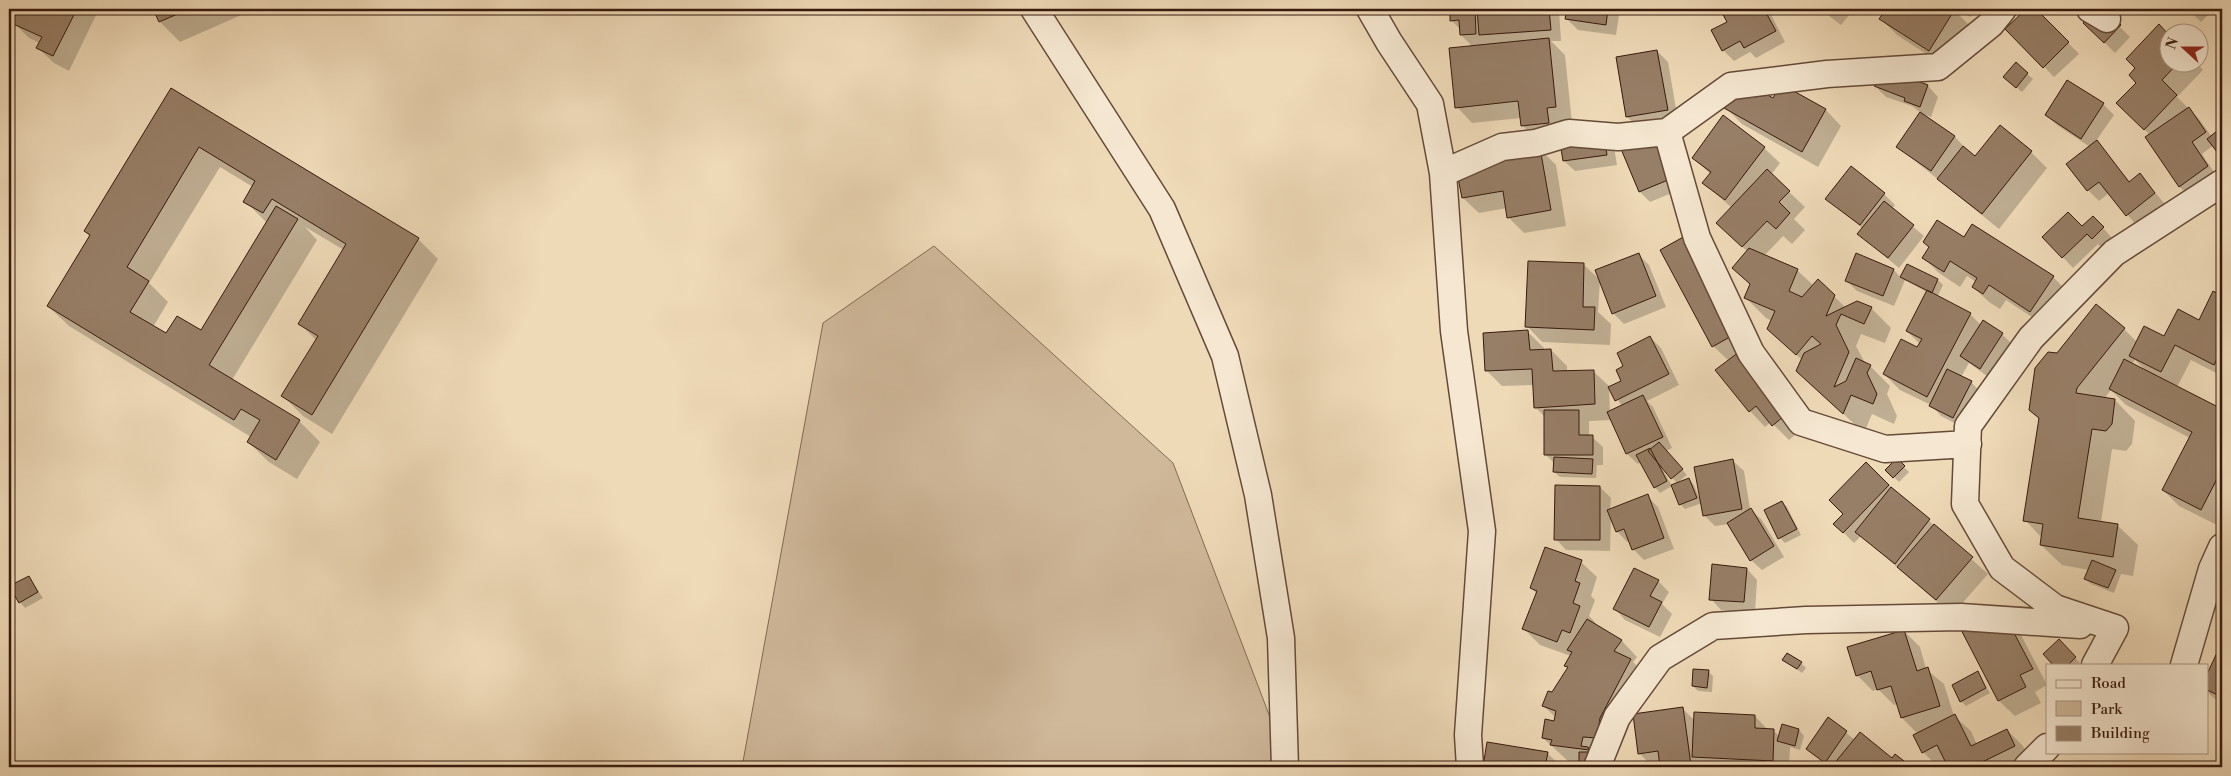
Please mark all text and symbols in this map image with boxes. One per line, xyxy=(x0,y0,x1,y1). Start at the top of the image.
north arrow xyxy=(2158,22,2208,72)
text: N xyxy=(2162,35,2183,52)
legend xyxy=(2046,664,2208,754)
text: Road xyxy=(2091,674,2126,693)
text: Park xyxy=(2091,700,2123,719)
text: Building xyxy=(2090,724,2150,743)

